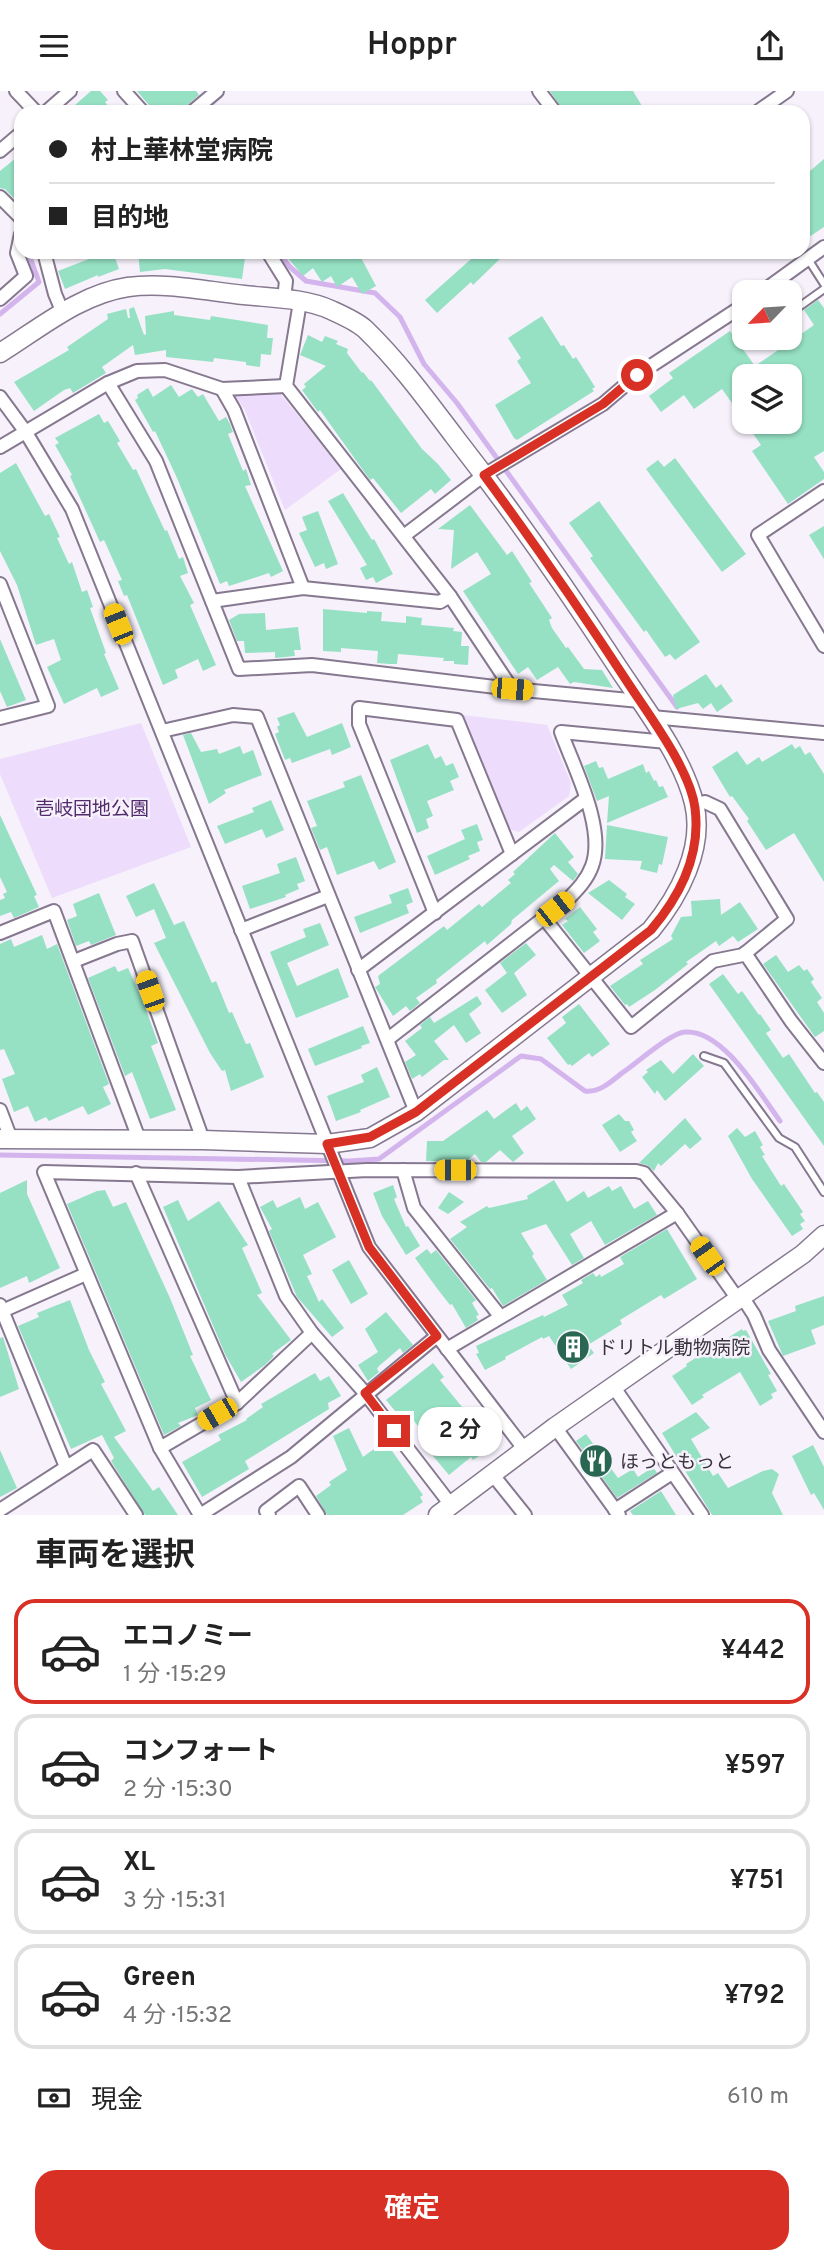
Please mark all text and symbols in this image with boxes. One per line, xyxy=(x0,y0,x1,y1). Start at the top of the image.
text: Hoppr xyxy=(367,26,457,66)
icon: menu xyxy=(35,27,73,65)
icon: share xyxy=(751,27,789,65)
text: 村上華林堂病院 xyxy=(91,136,273,169)
text: 目的地 xyxy=(91,203,169,236)
north arrow xyxy=(732,280,802,350)
map controls xyxy=(732,280,802,434)
route start xyxy=(621,359,653,391)
button: layers xyxy=(732,364,802,434)
car xyxy=(101,601,136,647)
car xyxy=(491,677,534,701)
park label: 壱岐団地公園 xyxy=(35,798,149,822)
car xyxy=(532,888,579,930)
car xyxy=(134,968,167,1014)
car xyxy=(435,1160,477,1181)
car xyxy=(687,1233,728,1279)
building icon: ドリトル動物病院 xyxy=(554,1328,592,1366)
place label: ドリトル動物病院 xyxy=(598,1337,750,1361)
car xyxy=(194,1394,241,1434)
callout: 2 分 xyxy=(418,1407,502,1455)
route end xyxy=(378,1415,410,1447)
text: 2 分 xyxy=(439,1417,481,1446)
restaurant icon: ほっともっと xyxy=(577,1442,615,1480)
place label: ほっともっと xyxy=(620,1451,734,1475)
text: 車両を選択 xyxy=(35,1537,195,1577)
icon: car xyxy=(39,1620,102,1683)
text: エコノミー xyxy=(123,1621,253,1654)
text: ¥442 xyxy=(721,1635,785,1668)
text: 1 分 · 15:29 xyxy=(123,1661,227,1690)
icon: car xyxy=(39,1735,102,1798)
text: コンフォート xyxy=(123,1736,278,1769)
text: ¥597 xyxy=(725,1750,785,1783)
text: 2 分 · 15:30 xyxy=(123,1776,233,1805)
text: XL xyxy=(123,1847,155,1880)
icon: car xyxy=(39,1850,102,1913)
text: ¥751 xyxy=(730,1865,785,1898)
text: 3 分 · 15:31 xyxy=(123,1887,226,1916)
text: Green xyxy=(123,1962,196,1995)
icon: car xyxy=(39,1965,102,2028)
text: ¥792 xyxy=(724,1980,785,2013)
text: 4 分 · 15:32 xyxy=(123,2002,232,2031)
icon: cash xyxy=(35,2079,73,2117)
text: 610 m xyxy=(727,2083,789,2112)
text: 現金 xyxy=(91,2085,143,2118)
button: 確定 xyxy=(35,2170,789,2250)

